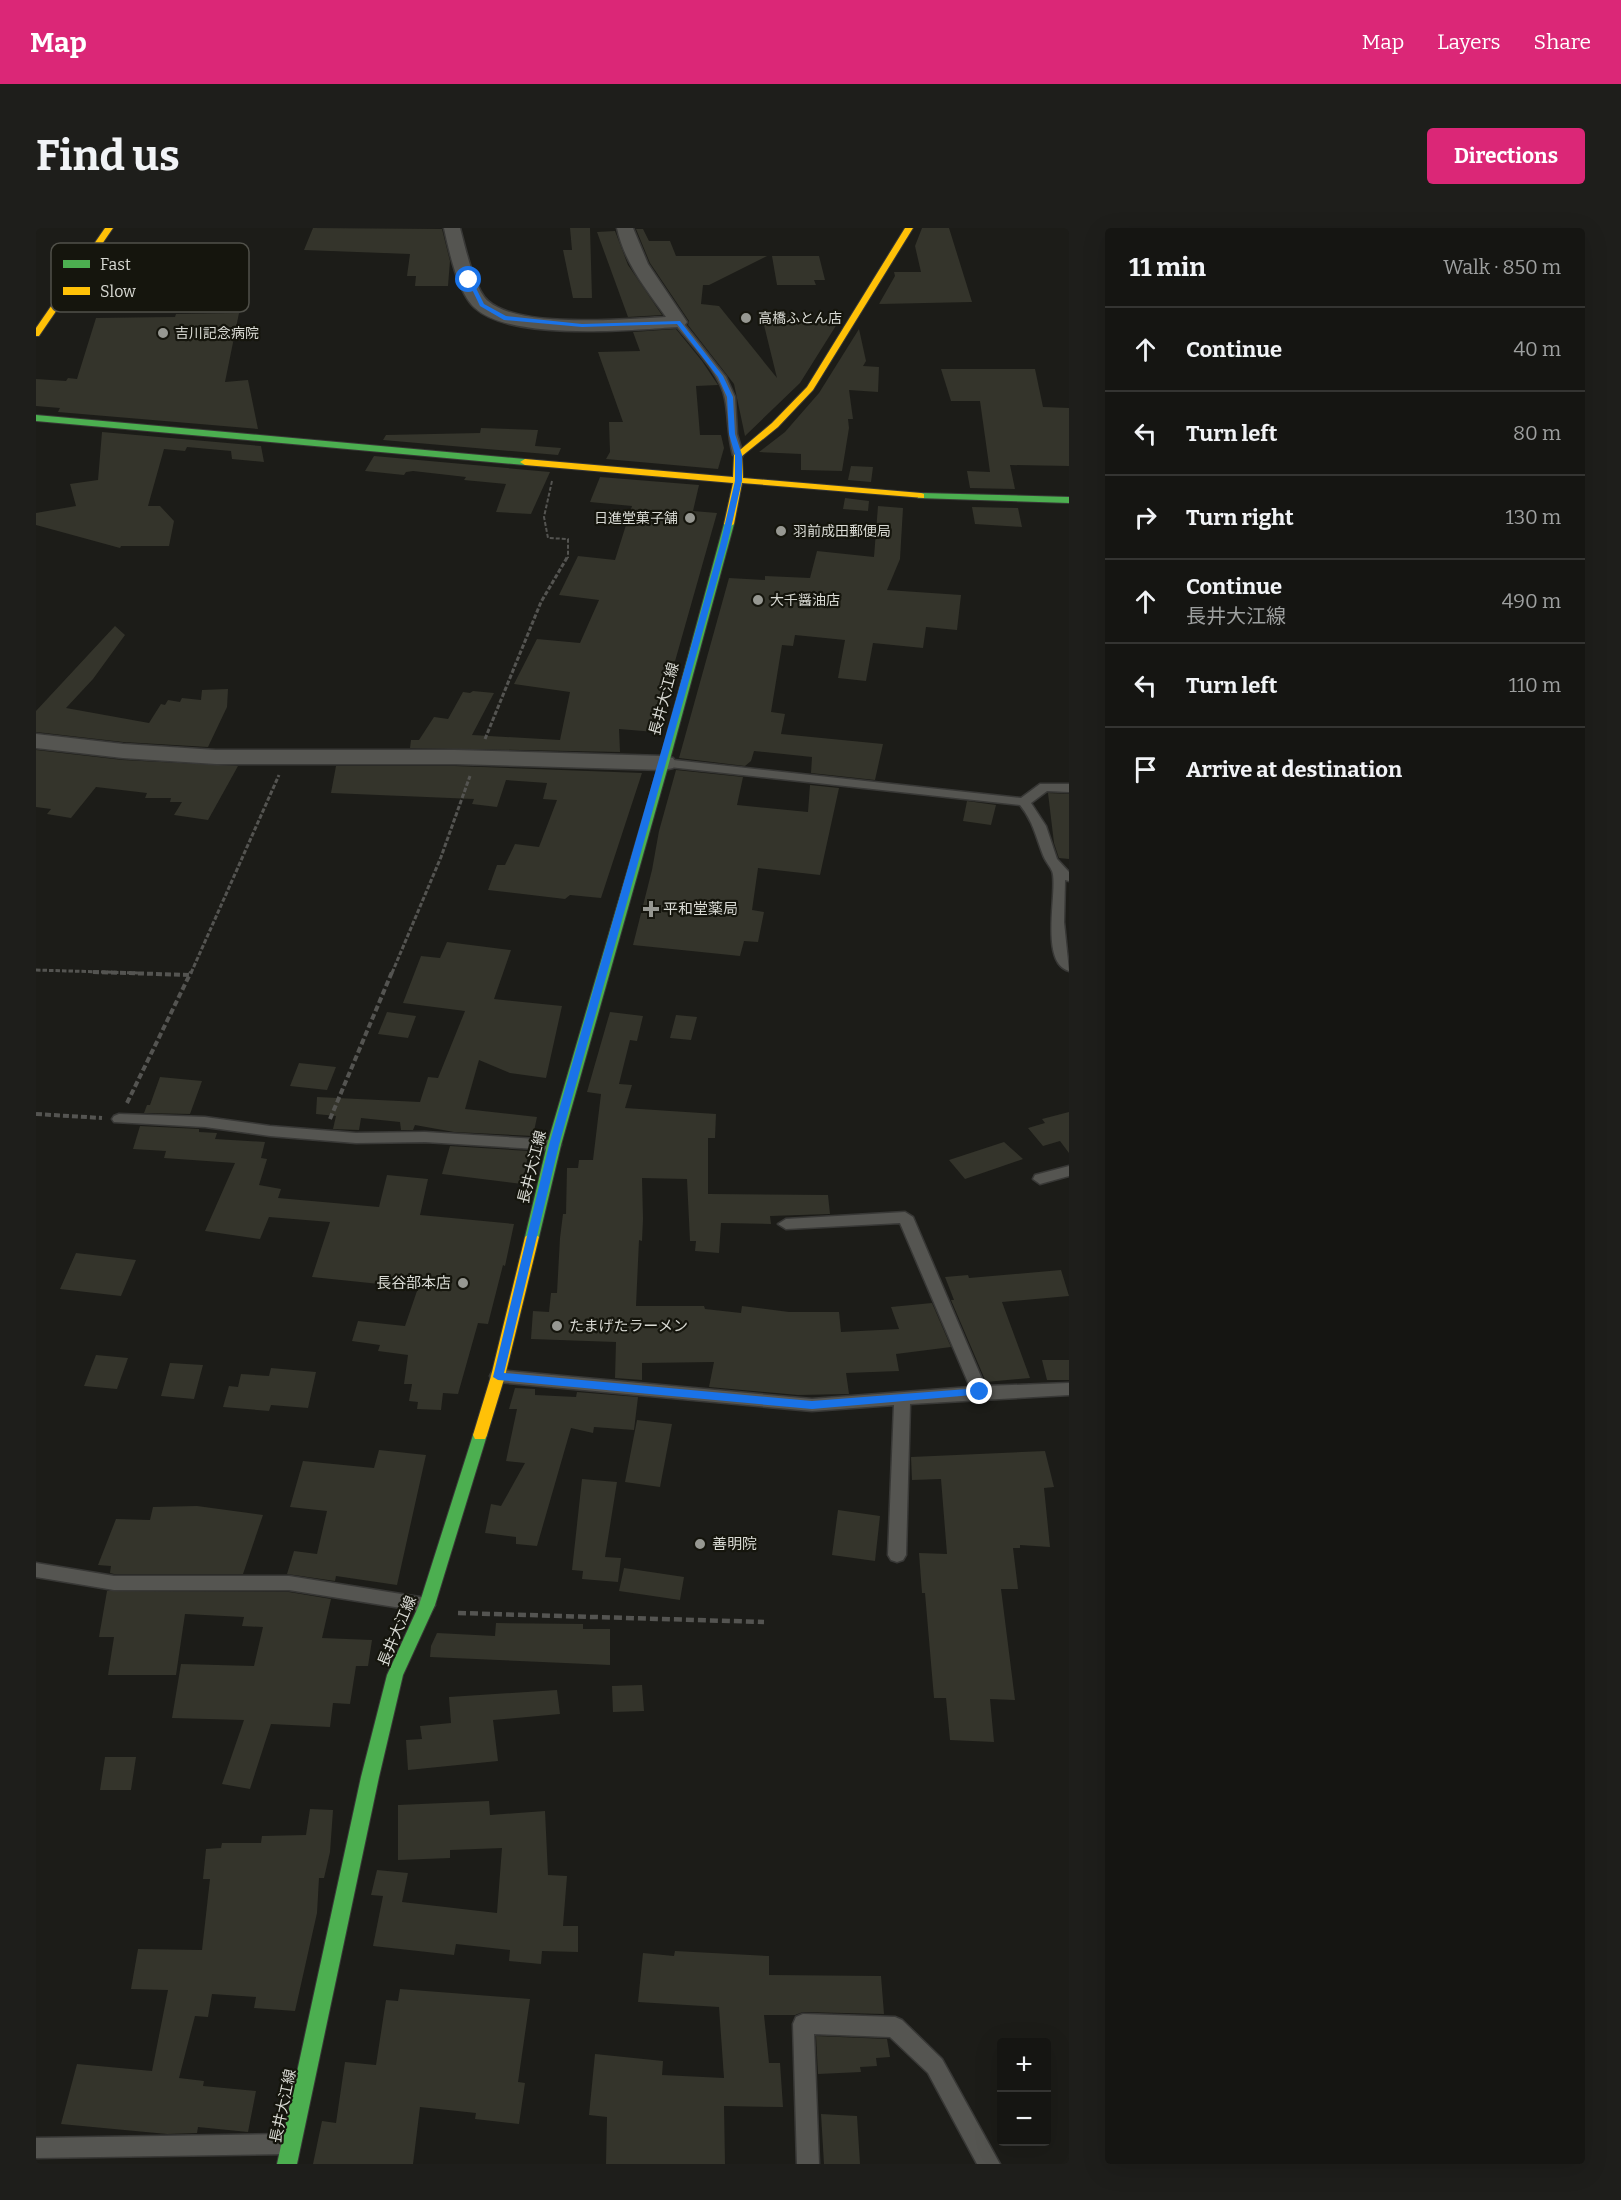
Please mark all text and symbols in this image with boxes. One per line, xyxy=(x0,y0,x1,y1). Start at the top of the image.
text: Map xyxy=(30,26,87,59)
text: Map xyxy=(1362,29,1404,55)
text: Layers xyxy=(1437,29,1501,55)
text: Share xyxy=(1534,29,1591,55)
button: Directions xyxy=(1427,128,1585,184)
text: Find us xyxy=(36,131,180,181)
legend xyxy=(51,243,249,312)
text: 11 min xyxy=(1129,252,1206,283)
text: Fast xyxy=(100,255,131,274)
text: Walk · 850 m xyxy=(1443,255,1561,279)
route start xyxy=(455,266,481,292)
text: Slow xyxy=(100,282,136,301)
place label: 高橋ふとん店 xyxy=(758,310,842,327)
marker: 高橋ふとん店 xyxy=(739,311,753,325)
place label: 吉川記念病院 xyxy=(175,325,259,342)
marker: 吉川記念病院 xyxy=(156,326,170,340)
icon: ahead xyxy=(1129,333,1162,366)
text: Continue xyxy=(1186,336,1282,363)
text: 40 m xyxy=(1513,337,1561,361)
icon: left xyxy=(1129,417,1162,450)
text: Turn left xyxy=(1186,420,1278,447)
text: 80 m xyxy=(1513,421,1561,445)
icon: right xyxy=(1129,501,1162,534)
text: Turn right xyxy=(1186,504,1294,531)
text: 130 m xyxy=(1506,505,1561,529)
place label: 日進堂菓子舗 xyxy=(594,510,678,527)
marker: 日進堂菓子舗 xyxy=(683,511,697,525)
place label: 羽前成田郵便局 xyxy=(793,523,891,540)
marker: 羽前成田郵便局 xyxy=(774,524,788,538)
text: Continue xyxy=(1186,573,1282,600)
icon: ahead xyxy=(1129,585,1162,618)
text: 490 m xyxy=(1502,589,1561,613)
place label: 大千醤油店 xyxy=(770,592,840,609)
marker: 大千醤油店 xyxy=(751,593,765,607)
text: 長井大江線 xyxy=(1186,604,1286,628)
street label: 長井大江線 xyxy=(646,660,682,738)
icon: left xyxy=(1129,669,1162,702)
text: Turn left xyxy=(1186,672,1278,699)
text: 110 m xyxy=(1509,673,1561,697)
icon: arrive xyxy=(1129,753,1162,786)
text: Arrive at destination xyxy=(1186,756,1402,783)
place label: 平和堂薬局 xyxy=(663,900,738,918)
marker: 平和堂薬局 xyxy=(644,902,658,916)
street label: 長井大江線 xyxy=(514,1128,550,1206)
place label: 長谷部本店 xyxy=(376,1274,451,1292)
marker: 長谷部本店 xyxy=(456,1276,470,1290)
place label: たまげたラーメン xyxy=(569,1317,688,1335)
marker: たまげたラーメン xyxy=(550,1319,564,1333)
route end xyxy=(966,1378,992,1404)
place label: 善明院 xyxy=(712,1535,757,1553)
marker: 善明院 xyxy=(693,1537,707,1551)
street label: 長井大江線 xyxy=(374,1593,420,1669)
map controls xyxy=(997,2038,1051,2146)
button: + xyxy=(997,2038,1051,2092)
street label: 長井大江線 xyxy=(266,2067,300,2145)
button: − xyxy=(997,2092,1051,2146)

